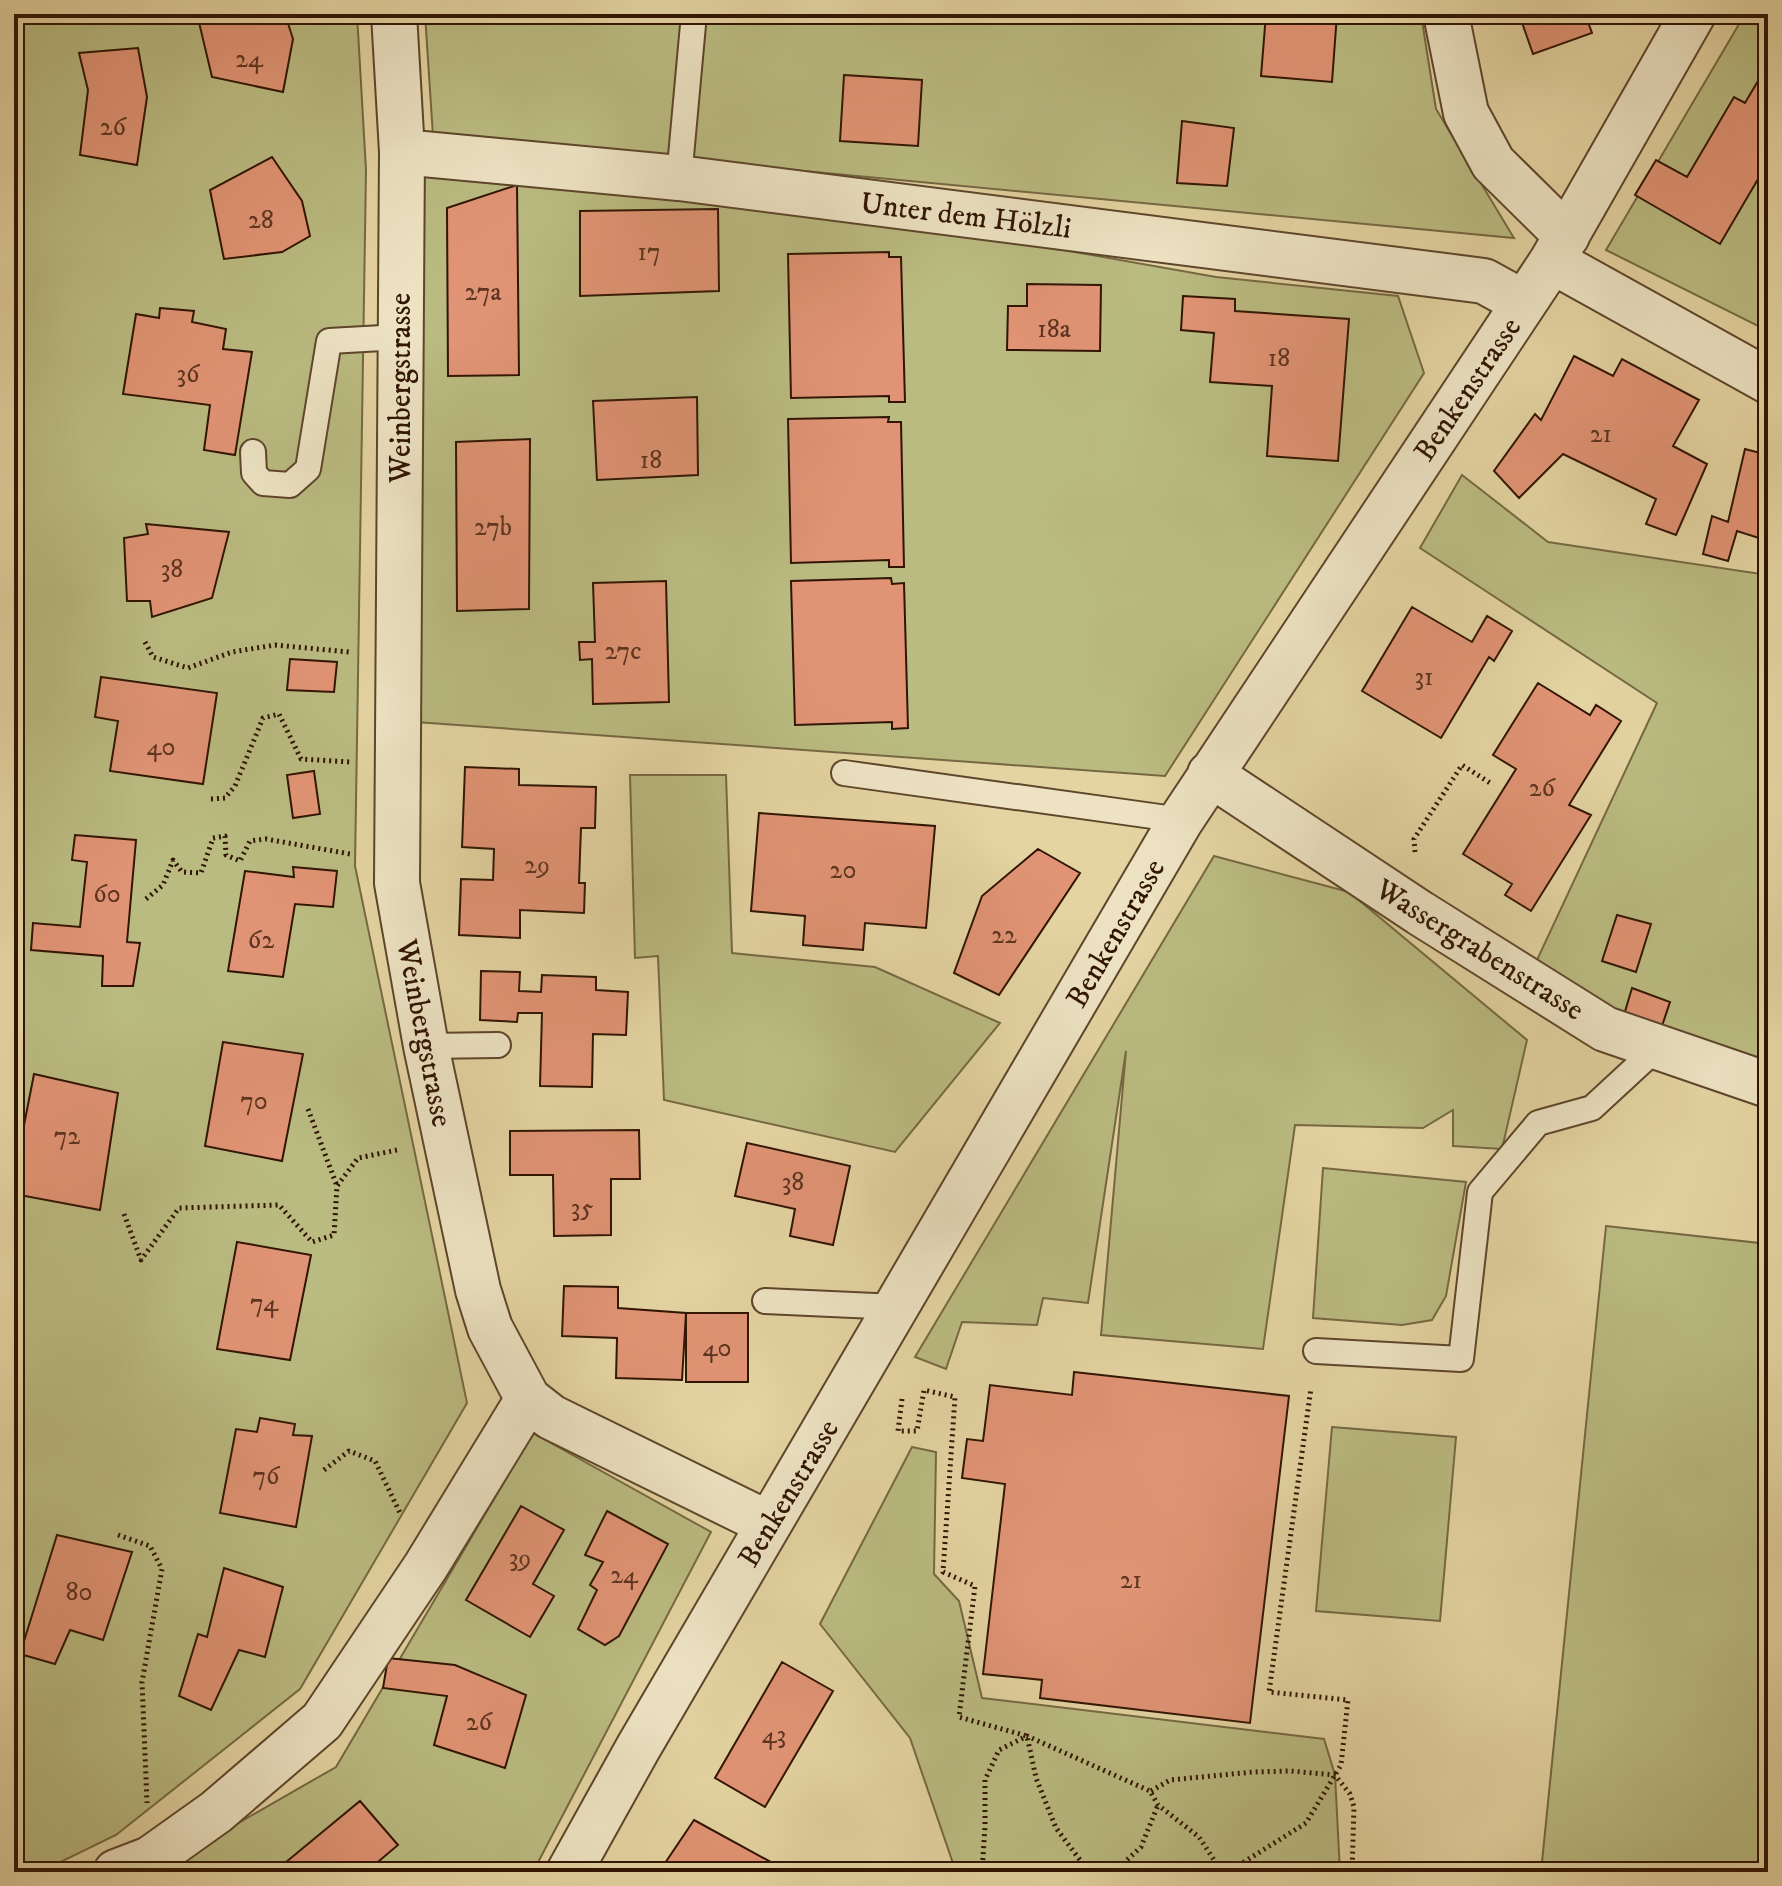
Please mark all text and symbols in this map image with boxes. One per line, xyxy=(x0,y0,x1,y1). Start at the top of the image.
house number: 24 xyxy=(235,43,264,76)
house number: 26 xyxy=(100,111,128,144)
street label: Unter dem Hölzli xyxy=(858,185,1073,248)
house number: 28 xyxy=(248,204,274,237)
house number: 17 xyxy=(637,236,661,269)
house number: 27a xyxy=(465,276,501,309)
street label: Weinbergstrasse xyxy=(383,293,420,484)
street label: Benkenstrasse xyxy=(1407,311,1530,469)
house number: 18a xyxy=(1037,313,1071,346)
house number: 18 xyxy=(1268,342,1290,375)
house number: 36 xyxy=(176,358,201,391)
house number: 21 xyxy=(1590,418,1612,451)
house number: 18 xyxy=(640,444,662,477)
house number: 27b xyxy=(474,511,512,544)
house number: 38 xyxy=(161,553,183,586)
house number: 27c xyxy=(604,635,642,668)
house number: 31 xyxy=(1414,661,1434,694)
house number: 40 xyxy=(147,731,175,764)
house number: 26 xyxy=(1529,772,1557,805)
house number: 29 xyxy=(524,849,550,882)
street label: Benkenstrasse xyxy=(1059,853,1174,1015)
house number: 20 xyxy=(830,854,856,887)
street label: Wassergrabenstrasse xyxy=(1367,871,1590,1029)
house number: 60 xyxy=(93,878,121,911)
house number: 22 xyxy=(991,919,1017,952)
house number: 62 xyxy=(248,924,274,957)
street label: Weinbergstrasse xyxy=(387,935,460,1130)
house number: 70 xyxy=(240,1085,268,1118)
house number: 72 xyxy=(54,1120,80,1153)
house number: 38 xyxy=(782,1166,804,1199)
house number: 35 xyxy=(571,1192,593,1225)
house number: 74 xyxy=(250,1287,279,1320)
house number: 40 xyxy=(703,1332,731,1365)
street label: Benkenstrasse xyxy=(731,1413,848,1574)
house number: 76 xyxy=(252,1460,281,1493)
house number: 39 xyxy=(509,1542,531,1575)
house number: 24 xyxy=(610,1559,639,1592)
house number: 21 xyxy=(1120,1564,1142,1597)
house number: 80 xyxy=(65,1576,93,1609)
house number: 26 xyxy=(466,1706,494,1739)
house number: 43 xyxy=(762,1719,786,1752)

